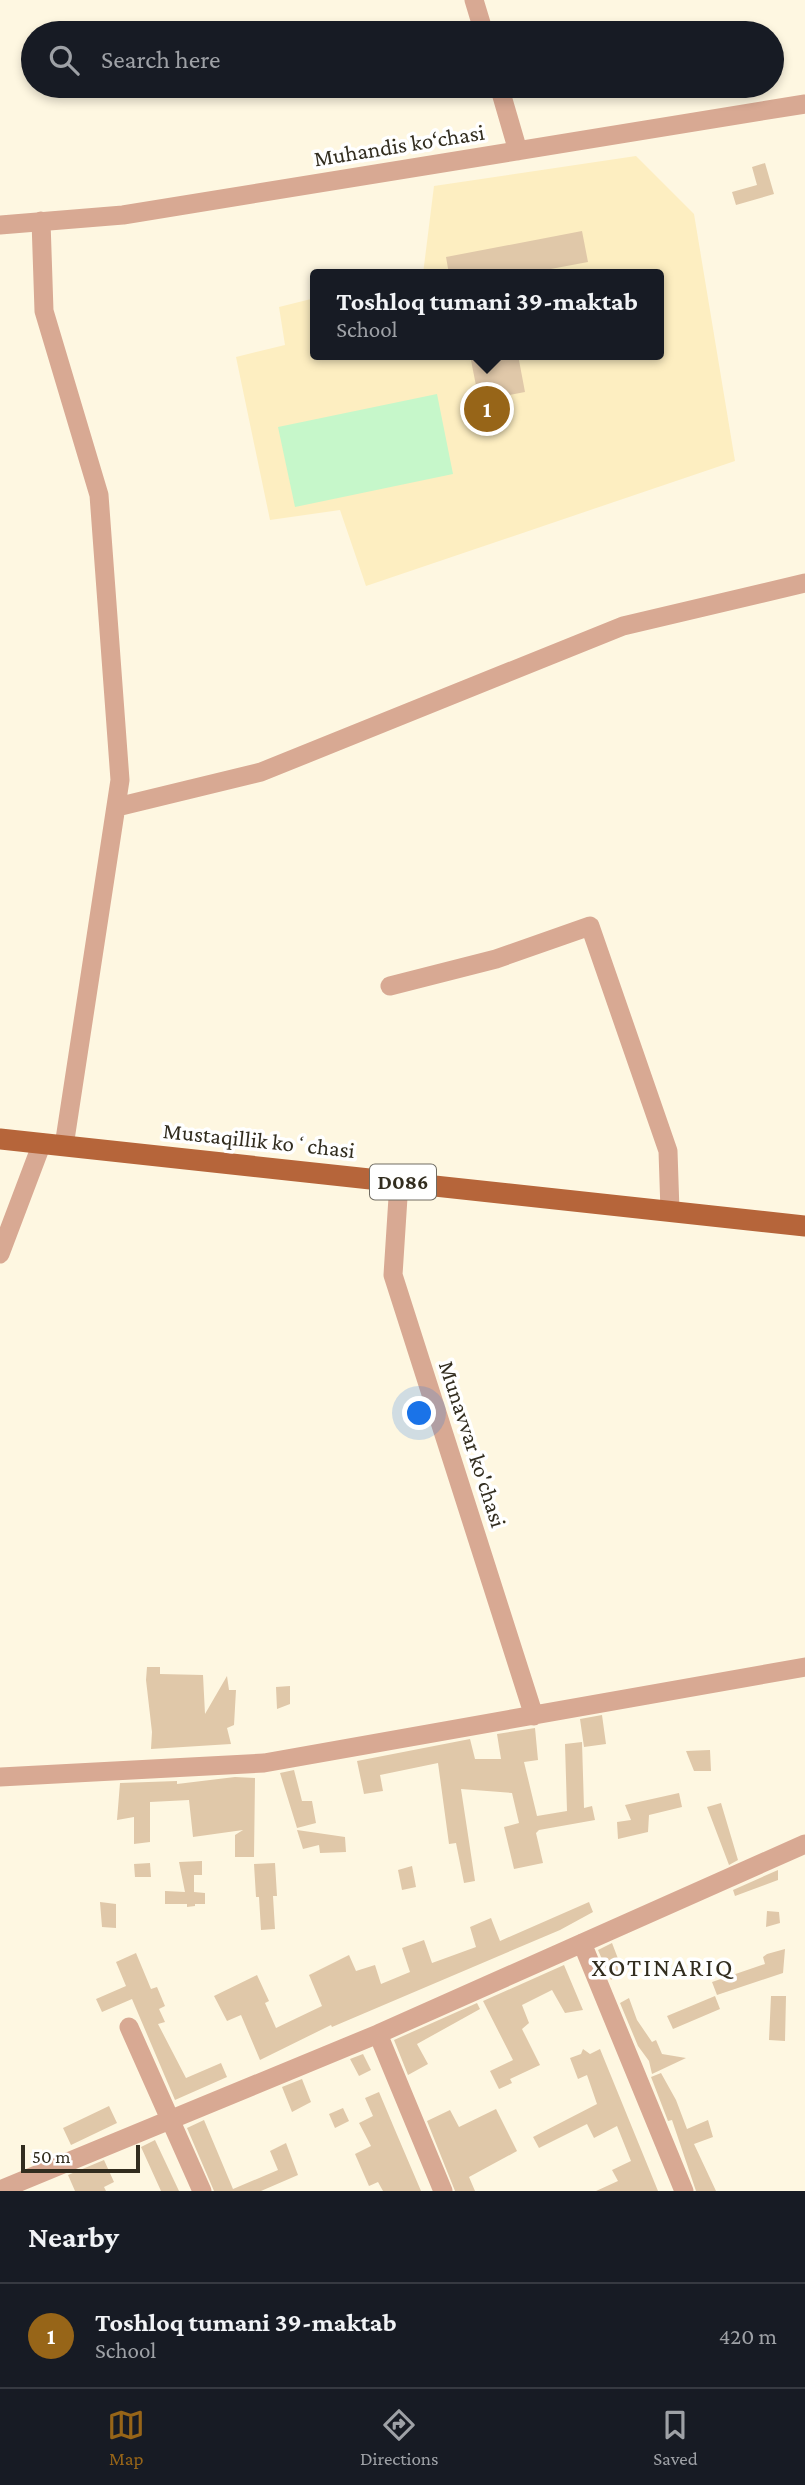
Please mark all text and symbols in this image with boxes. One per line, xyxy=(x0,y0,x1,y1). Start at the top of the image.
search box xyxy=(21,21,784,98)
icon: search xyxy=(45,41,83,79)
text: Search here xyxy=(101,45,220,74)
street label: Muhandis ko‘chasi xyxy=(312,119,486,171)
popup xyxy=(310,269,664,360)
text: Toshloq tumani 39-maktab xyxy=(336,287,638,316)
text: School xyxy=(336,316,398,342)
pin: 1 xyxy=(464,383,510,435)
street label: Mustaqillik koʻchasi xyxy=(162,1117,356,1163)
road number: D086 xyxy=(370,1164,436,1200)
street label: Munavvar ko'chasi xyxy=(434,1357,512,1531)
your location xyxy=(402,1396,436,1430)
district label: XOTINARIQ xyxy=(591,1953,735,1982)
scale bar xyxy=(21,2142,140,2174)
text: 50 m xyxy=(32,2146,71,2167)
text: Nearby xyxy=(28,2220,119,2253)
text: Toshloq tumani 39-maktab xyxy=(95,2308,397,2337)
text: 1 xyxy=(47,2323,55,2349)
text: 420 m xyxy=(719,2323,777,2349)
text: School xyxy=(95,2337,156,2363)
tab: Map xyxy=(107,2406,145,2469)
tab: Directions xyxy=(360,2406,439,2469)
tab: Saved xyxy=(653,2406,698,2469)

